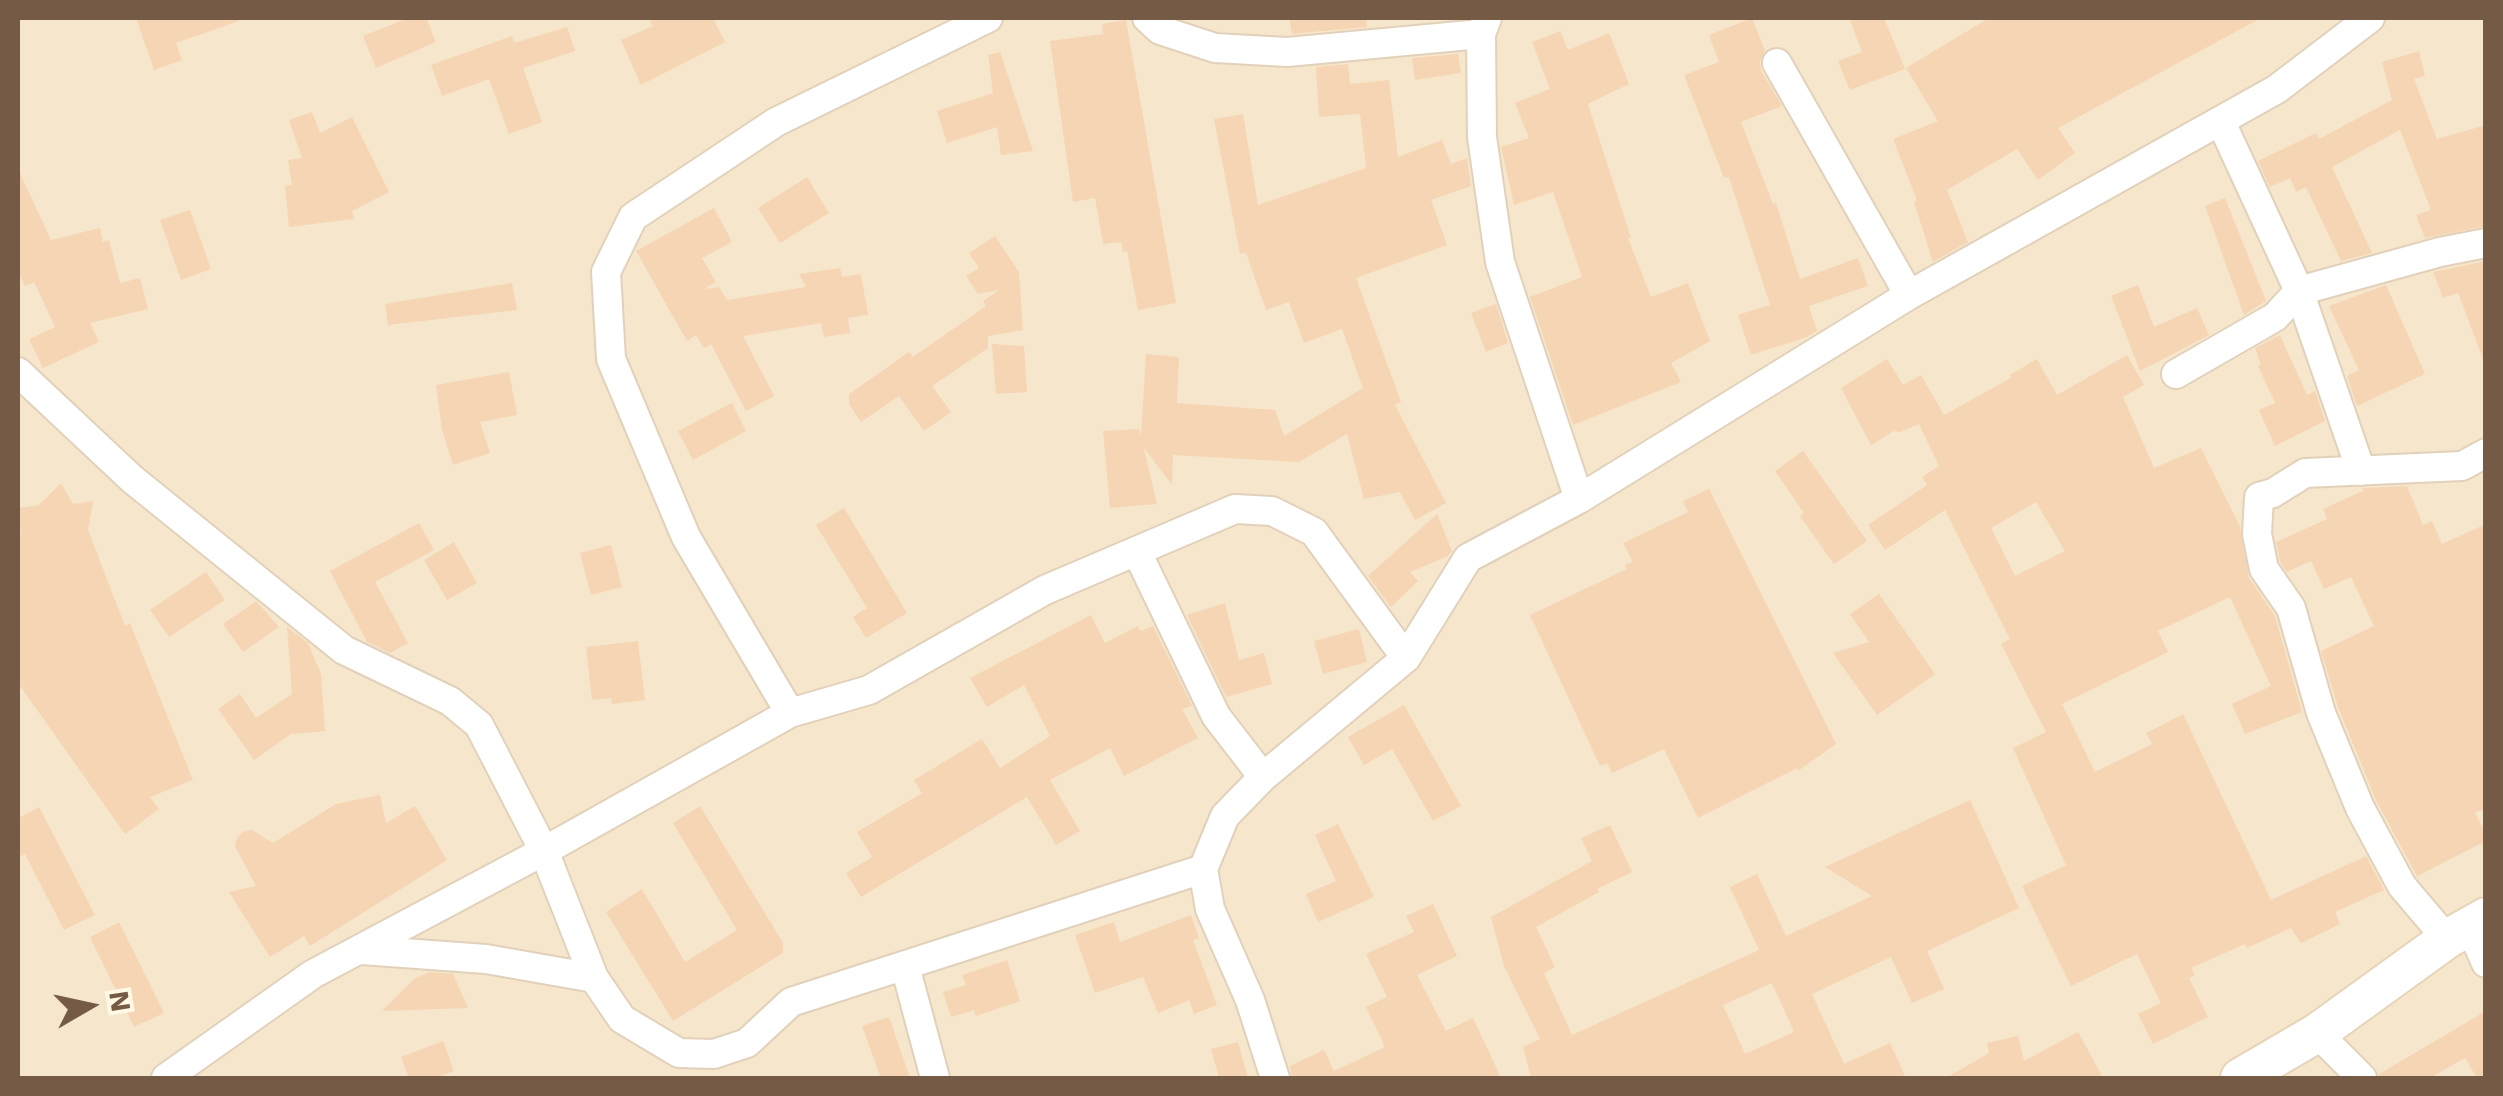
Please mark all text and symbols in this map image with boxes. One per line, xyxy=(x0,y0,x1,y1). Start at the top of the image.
north arrow xyxy=(40,956,140,1056)
text: N xyxy=(102,988,138,1014)

